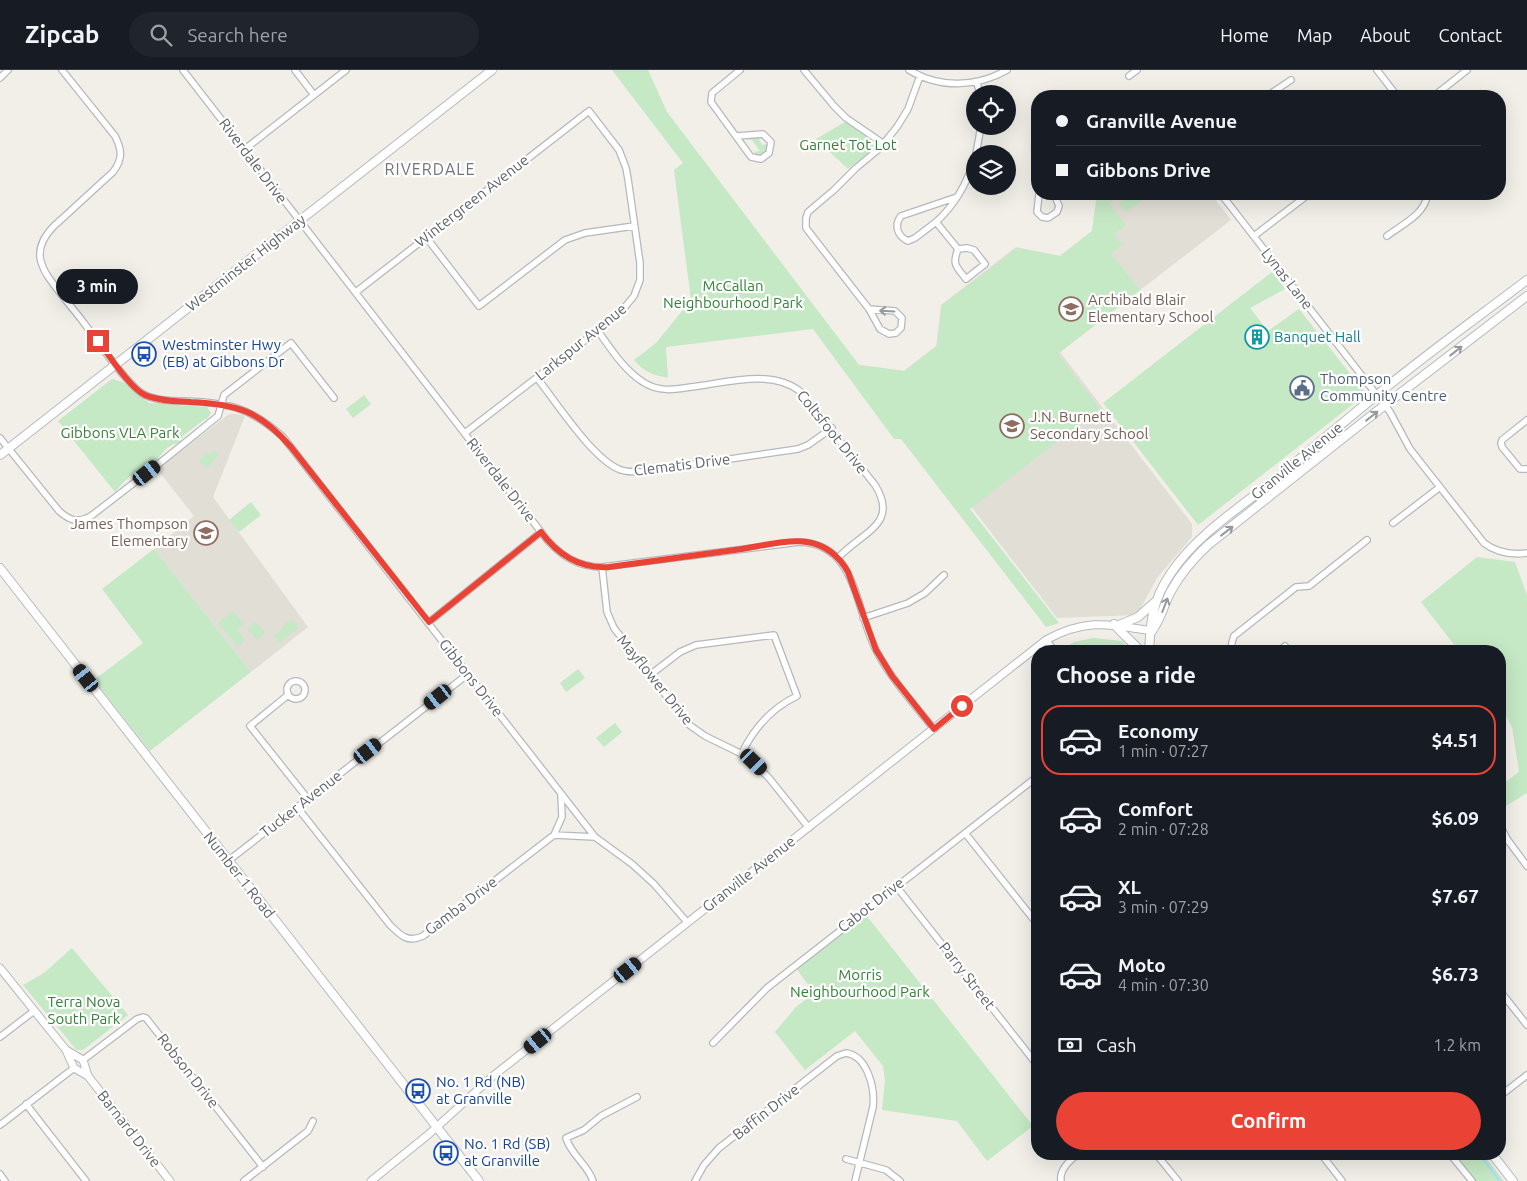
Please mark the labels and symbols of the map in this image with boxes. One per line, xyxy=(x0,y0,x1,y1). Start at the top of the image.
street label: Riverdale Drive xyxy=(216,115,291,206)
park label: Garnet Tot Lot xyxy=(799,136,897,153)
street label: Wintergreen Avenue xyxy=(411,151,532,250)
district label: RIVERDALE xyxy=(385,160,475,178)
street label: Westminster Highway xyxy=(183,211,309,315)
street label: Lynas Lane xyxy=(1258,245,1317,313)
callout: 3 min xyxy=(57,268,139,304)
park label: McCallan Neighbourhood Park xyxy=(663,277,803,311)
place label: Archibald Blair Elementary School xyxy=(1088,291,1214,325)
school or university icon: Archibald Blair Elementary School xyxy=(1058,296,1084,322)
street label: Larkspur Avenue xyxy=(532,300,630,384)
one-way arrow xyxy=(880,306,896,315)
building icon: Banquet Hall xyxy=(1244,324,1270,350)
place label: Banquet Hall xyxy=(1274,328,1361,345)
route end xyxy=(87,330,109,352)
place label: Westminster Hwy (EB) at Gibbons Dr xyxy=(162,336,285,370)
bus stop icon: Westminster Hwy (EB) at Gibbons Dr xyxy=(131,341,157,367)
one-way arrow xyxy=(1449,346,1462,357)
place label: Thompson Community Centre xyxy=(1320,370,1447,404)
public building icon: Thompson Community Centre xyxy=(1289,375,1315,401)
street label: Coltsfoot Drive xyxy=(794,387,871,477)
place label: J.N. Burnett Secondary School xyxy=(1030,408,1149,442)
one-way arrow xyxy=(1365,410,1378,421)
school or university icon: J.N. Burnett Secondary School xyxy=(999,413,1025,439)
street label: Granville Avenue xyxy=(1247,418,1346,503)
park label: Gibbons VLA Park xyxy=(61,424,180,441)
street label: Riverdale Drive xyxy=(463,434,539,525)
street label: Clematis Drive xyxy=(633,450,731,479)
car xyxy=(130,458,163,488)
place label: James Thompson Elementary xyxy=(70,515,188,549)
school or university icon: James Thompson Elementary xyxy=(193,520,219,546)
one-way arrow xyxy=(1220,525,1233,536)
one-way arrow xyxy=(1161,598,1170,613)
street label: Mayflower Drive xyxy=(614,631,697,728)
street label: Gibbons Drive xyxy=(436,635,507,720)
car xyxy=(70,662,101,694)
car xyxy=(421,682,454,712)
route start xyxy=(951,695,973,717)
car xyxy=(351,736,384,766)
car xyxy=(737,746,770,778)
street label: Tucker Avenue xyxy=(257,767,345,841)
street label: Number 1 Road xyxy=(200,828,278,921)
street label: Granville Avenue xyxy=(699,832,798,915)
street label: Gamba Drive xyxy=(421,873,500,938)
street label: Cabot Drive xyxy=(834,874,907,936)
street label: Parry Street xyxy=(936,939,999,1013)
car xyxy=(611,955,644,985)
park label: Morris Neighbourhood Park xyxy=(790,966,930,1000)
park label: Terra Nova South Park xyxy=(48,993,121,1027)
car xyxy=(521,1026,554,1056)
street label: Robson Drive xyxy=(154,1030,223,1111)
place label: No. 1 Rd (NB) at Granville xyxy=(436,1073,525,1107)
bus stop icon: No. 1 Rd (NB) at Granville xyxy=(405,1078,431,1104)
street label: Baffin Drive xyxy=(729,1080,802,1143)
street label: Barnard Drive xyxy=(94,1087,165,1170)
place label: No. 1 Rd (SB) at Granville xyxy=(464,1135,551,1169)
bus stop icon: No. 1 Rd (SB) at Granville xyxy=(433,1140,459,1166)

